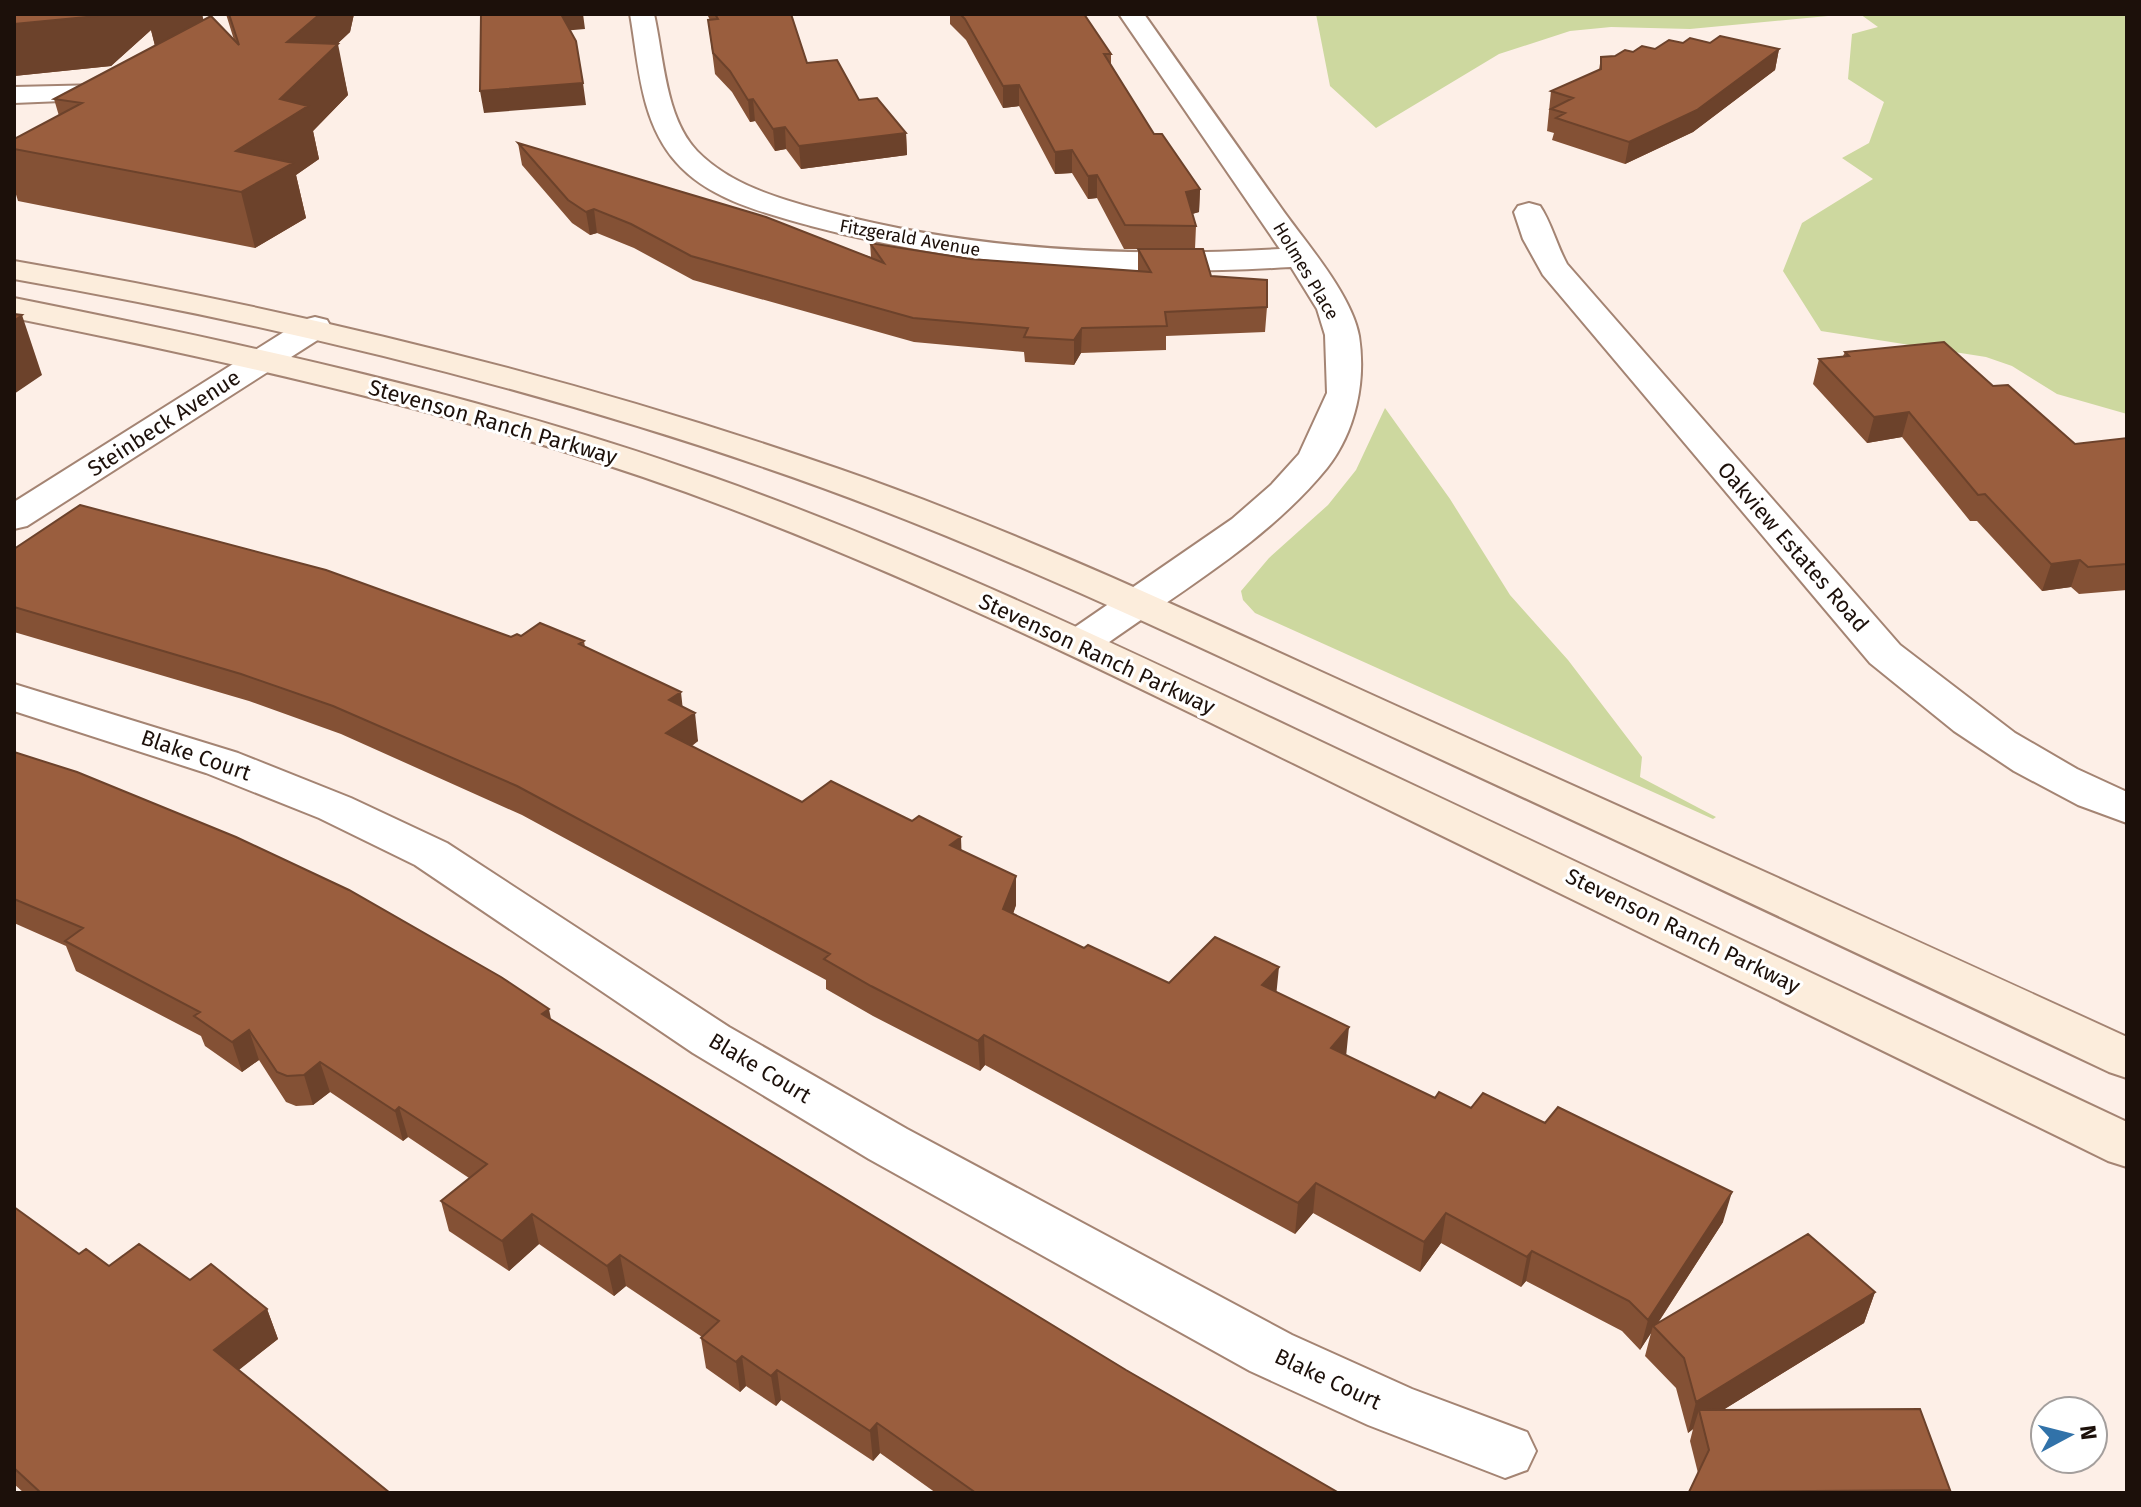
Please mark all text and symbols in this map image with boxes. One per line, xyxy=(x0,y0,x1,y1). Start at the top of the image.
street label: Fitzgerald Avenue xyxy=(838,215,982,261)
street label: Holmes Place xyxy=(1268,218,1344,324)
street label: Steinbeck Avenue xyxy=(83,364,245,482)
street label: Stevenson Ranch Parkway xyxy=(366,374,621,471)
street label: Oakview Estates Road xyxy=(1712,456,1874,638)
street label: Stevenson Ranch Parkway xyxy=(975,587,1220,721)
street label: Blake Court xyxy=(137,724,255,786)
street label: Stevenson Ranch Parkway xyxy=(1561,862,1805,1000)
street label: Blake Court xyxy=(704,1027,816,1109)
street label: Blake Court xyxy=(1270,1343,1386,1415)
north arrow xyxy=(2029,1395,2109,1475)
text: N xyxy=(2074,1424,2103,1442)

